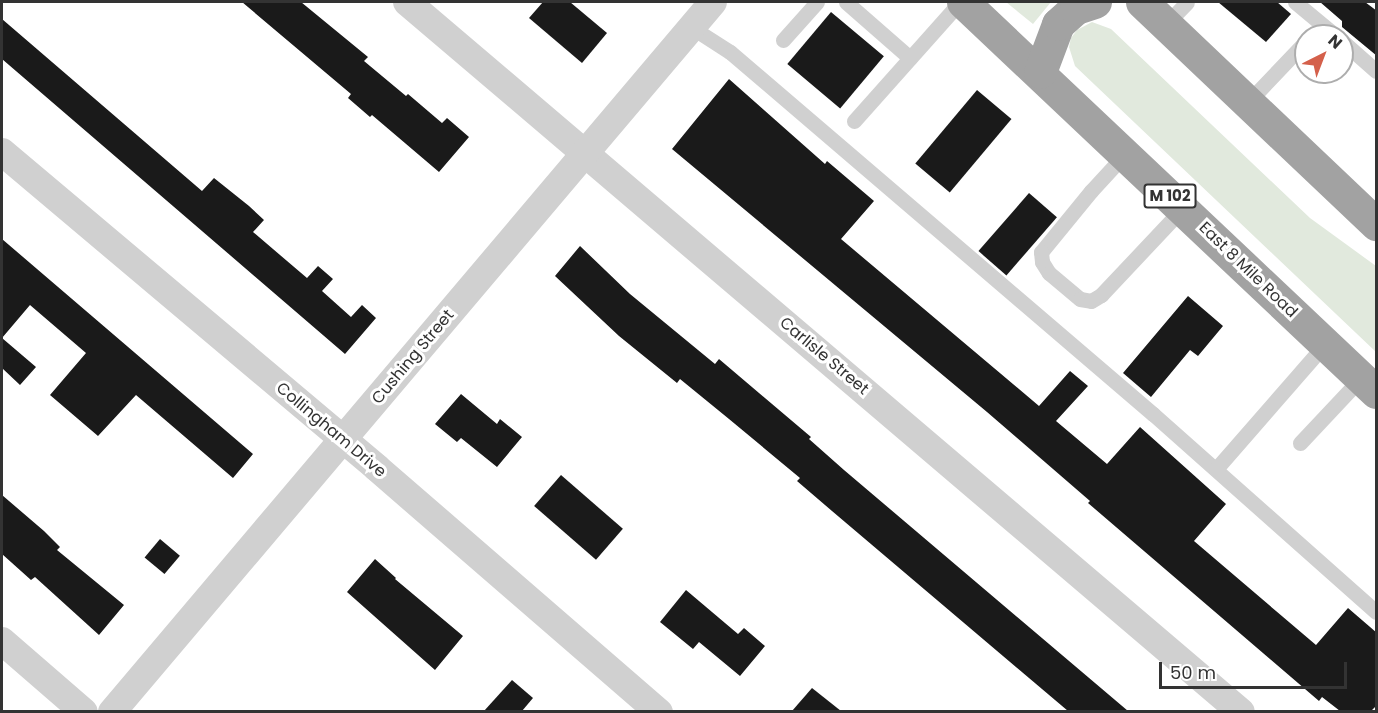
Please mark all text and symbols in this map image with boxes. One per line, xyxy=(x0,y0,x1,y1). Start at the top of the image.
north arrow xyxy=(1294,24,1354,84)
text: N xyxy=(1323,29,1347,54)
road number: M 102 xyxy=(1143,184,1197,208)
street label: East 8 Mile Road xyxy=(1195,218,1301,322)
street label: Cushing Street xyxy=(368,306,458,408)
street label: Carlisle Street xyxy=(776,313,872,399)
street label: Collingham Drive xyxy=(272,378,390,482)
scale bar xyxy=(1162,650,1350,688)
text: 50 m xyxy=(1170,660,1216,685)

